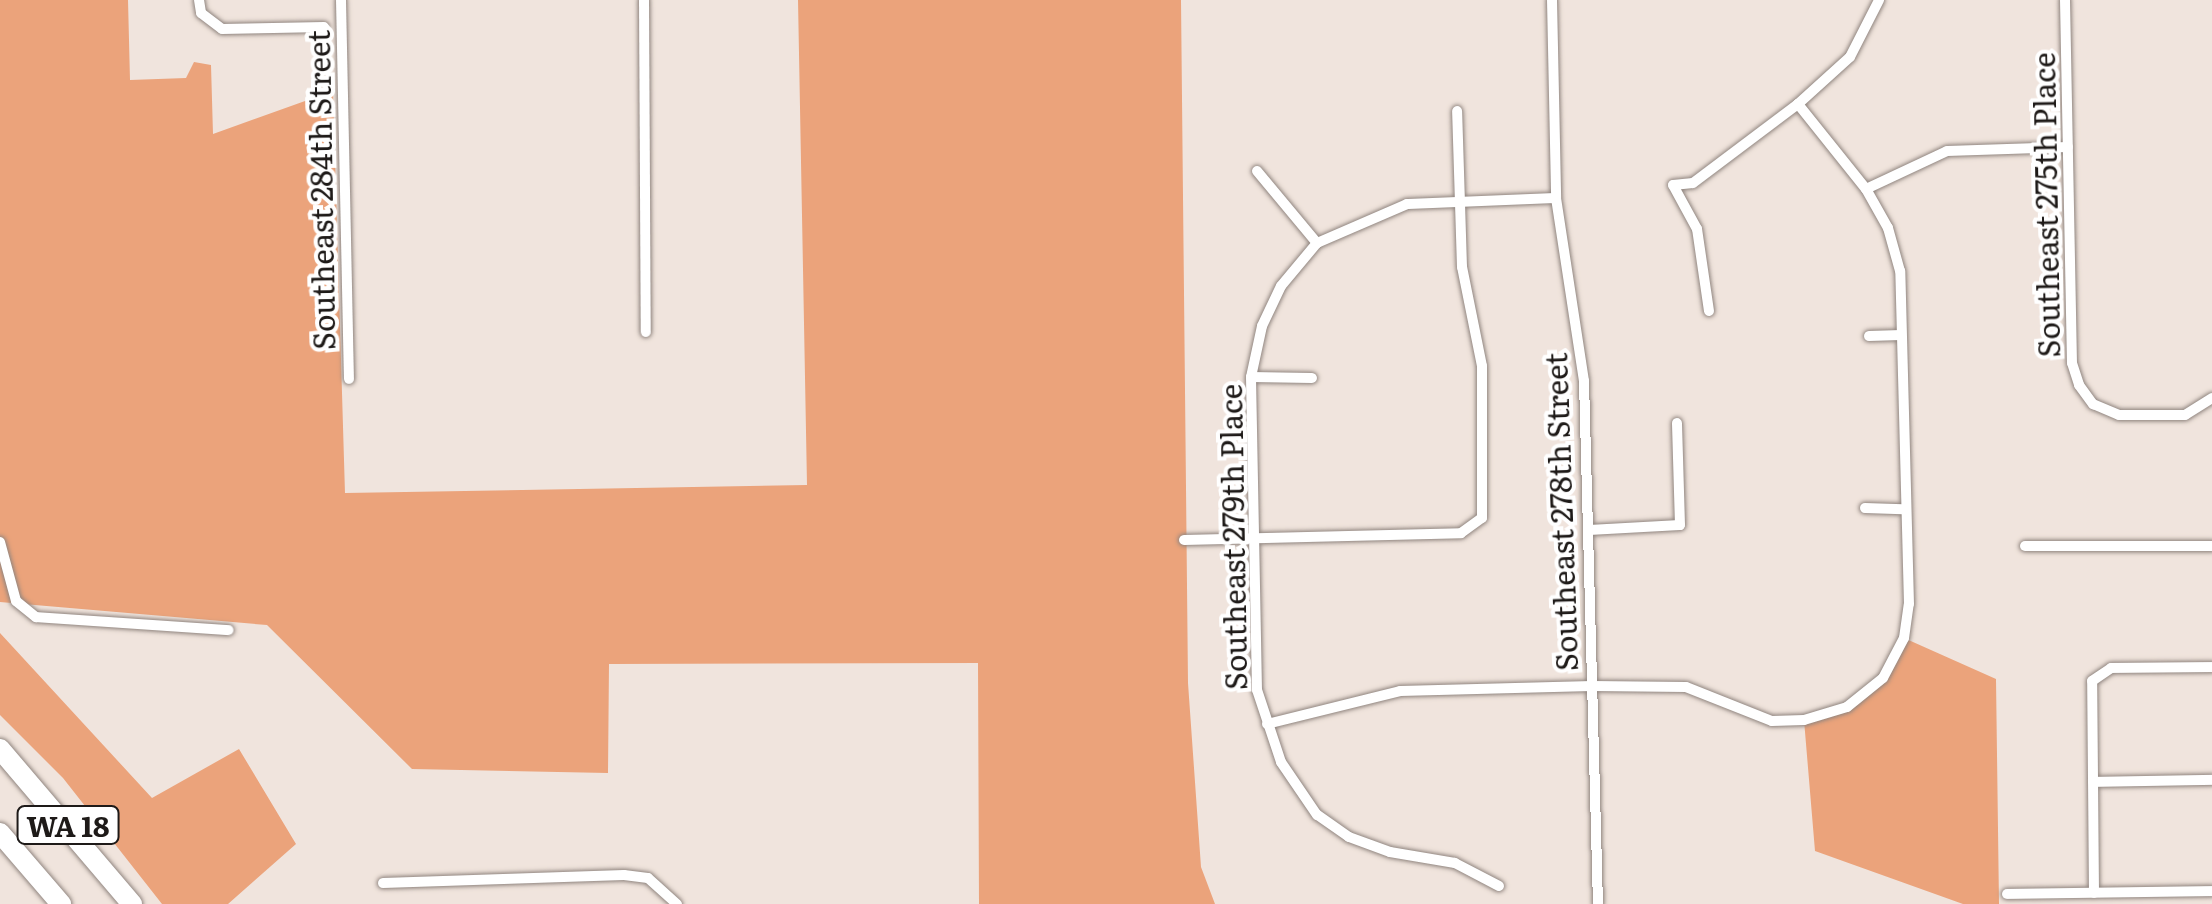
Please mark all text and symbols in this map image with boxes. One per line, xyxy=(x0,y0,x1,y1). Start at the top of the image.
street label: Southeast 284th Street xyxy=(299,30,341,350)
street label: Southeast 275th Place xyxy=(2024,52,2066,358)
street label: Southeast 278th Street xyxy=(1536,352,1584,672)
street label: Southeast 279th Place xyxy=(1211,383,1253,691)
road number: WA 18 xyxy=(15,802,120,848)

